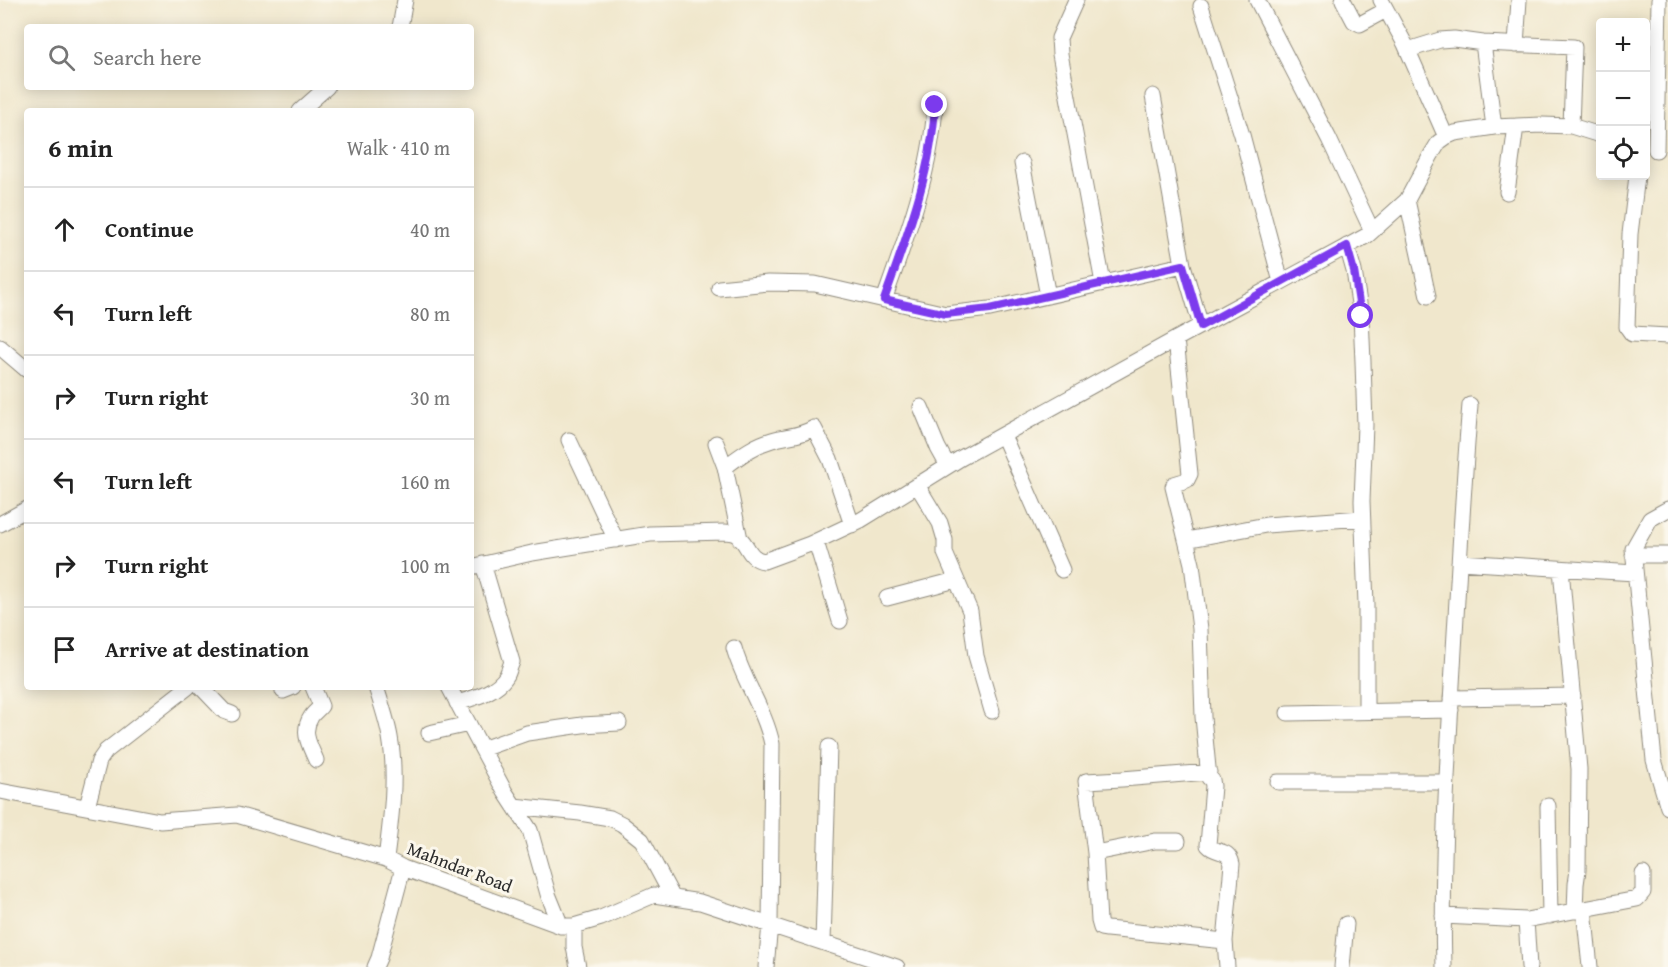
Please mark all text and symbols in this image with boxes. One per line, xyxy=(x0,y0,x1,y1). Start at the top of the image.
map controls xyxy=(1596,18,1650,180)
button: + xyxy=(1596,18,1650,72)
search box xyxy=(24,24,474,90)
icon: search xyxy=(45,41,78,74)
text: Search here xyxy=(93,41,202,73)
button: − xyxy=(1596,72,1650,126)
route end xyxy=(921,91,947,117)
button: locate xyxy=(1596,126,1650,180)
text: 6 min xyxy=(48,128,113,167)
text: Walk · 410 m xyxy=(347,133,450,162)
icon: ahead xyxy=(48,213,81,246)
text: Continue xyxy=(105,213,194,245)
text: 40 m xyxy=(410,215,450,244)
icon: left xyxy=(48,297,81,330)
text: Turn left xyxy=(105,297,192,329)
text: 80 m xyxy=(410,299,450,328)
route start xyxy=(1347,302,1373,328)
icon: right xyxy=(48,381,81,414)
text: Turn right xyxy=(105,381,208,413)
text: 30 m xyxy=(410,383,450,412)
icon: left xyxy=(48,465,81,498)
text: Turn left xyxy=(105,465,192,497)
text: 160 m xyxy=(400,467,450,496)
icon: right xyxy=(48,549,81,582)
text: Turn right xyxy=(105,549,208,581)
text: 100 m xyxy=(400,551,450,580)
icon: arrive xyxy=(48,633,81,666)
text: Arrive at destination xyxy=(105,633,309,665)
street label: Mahndar Road xyxy=(404,835,517,900)

